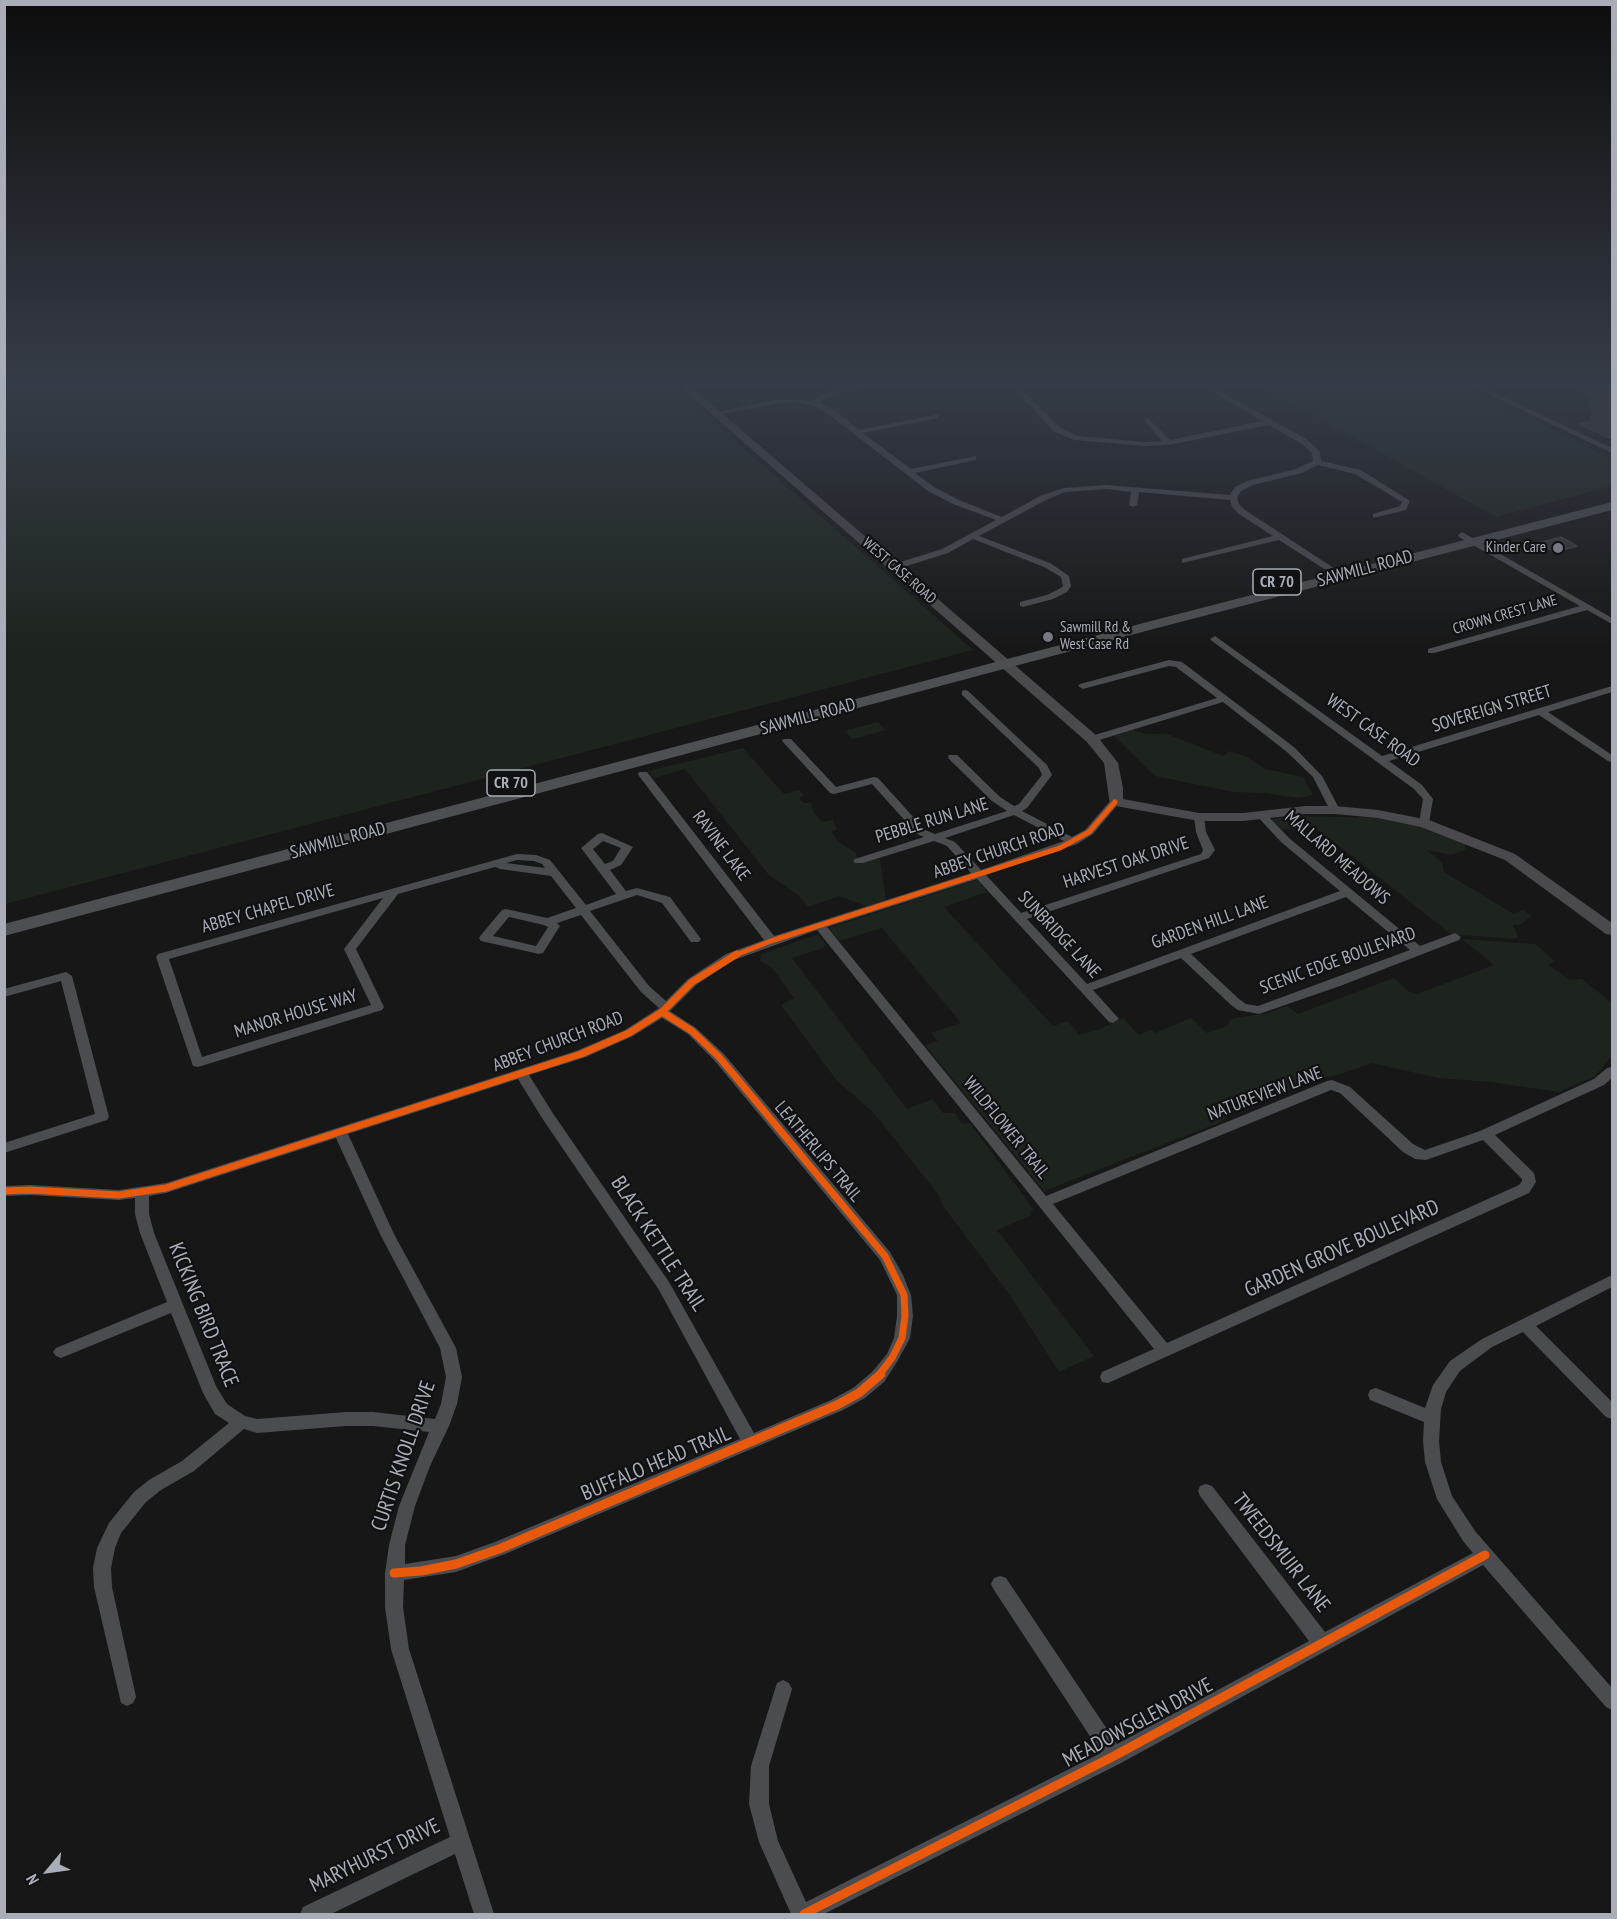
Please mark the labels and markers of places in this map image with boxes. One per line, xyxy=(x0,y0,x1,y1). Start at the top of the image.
place label: Kinder Care xyxy=(1486,539,1546,557)
marker: Kinder Care xyxy=(1551,541,1565,555)
place label: Sawmill Rd & West Case Rd xyxy=(1060,619,1131,654)
marker: Sawmill Rd & West Case Rd xyxy=(1041,630,1055,644)

